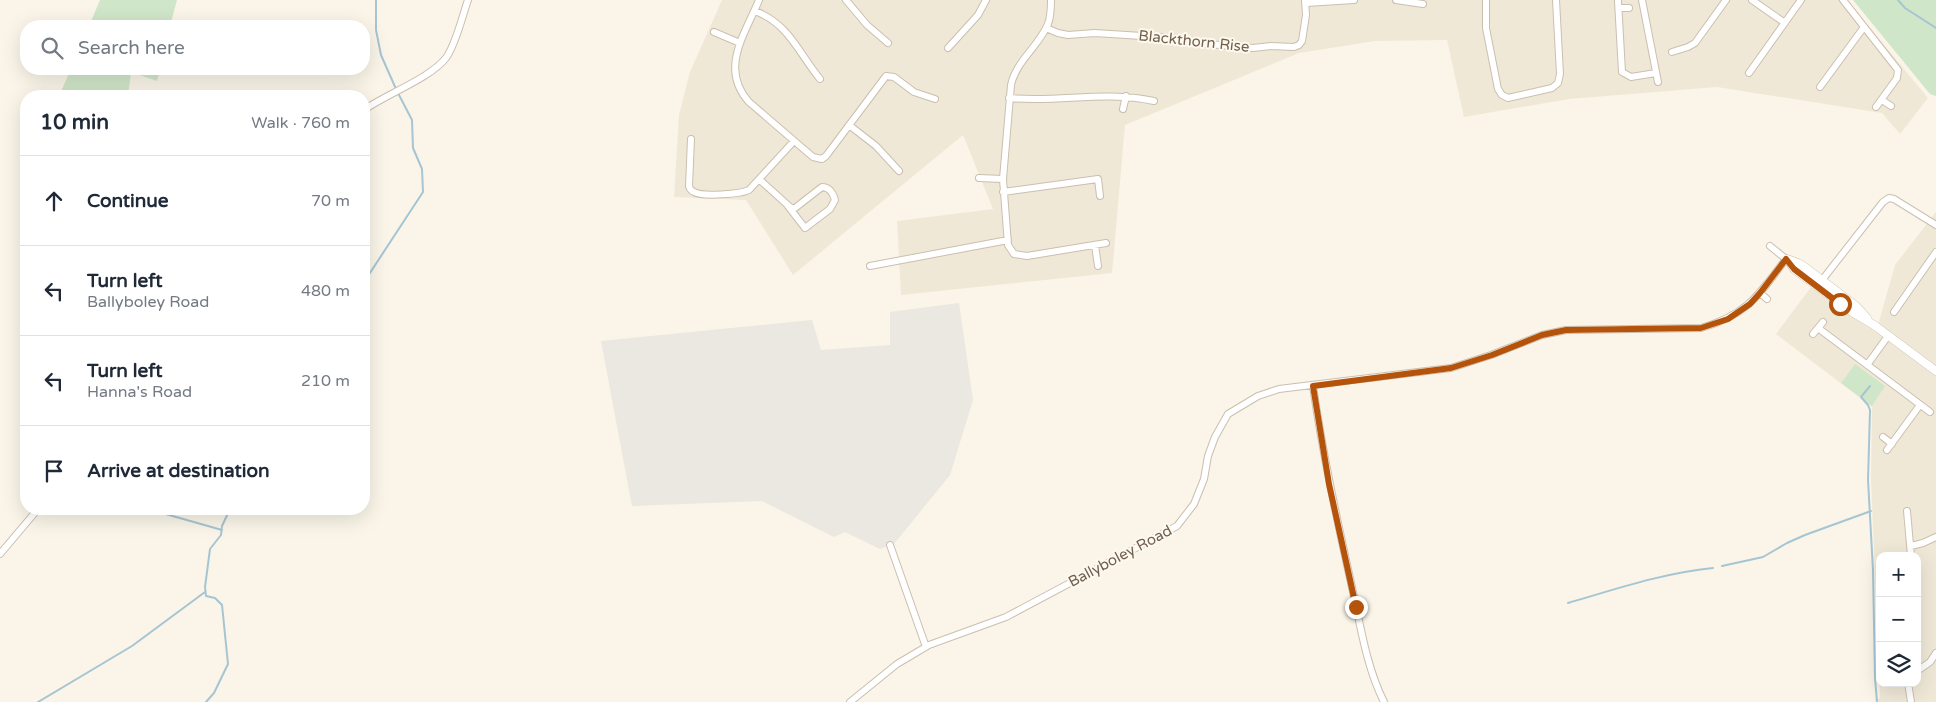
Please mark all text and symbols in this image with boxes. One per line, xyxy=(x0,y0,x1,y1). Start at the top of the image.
search box xyxy=(20,20,370,75)
street label: Blackthorn Rise xyxy=(1138,26,1250,56)
icon: search xyxy=(38,34,66,62)
text: Search here xyxy=(78,37,185,59)
text: 10 min xyxy=(40,110,109,135)
text: Walk · 760 m xyxy=(251,113,350,133)
icon: ahead xyxy=(40,187,68,215)
text: Continue xyxy=(87,190,169,212)
text: 70 m xyxy=(311,191,350,211)
text: Turn left xyxy=(87,270,163,292)
icon: left xyxy=(40,277,68,305)
text: 480 m xyxy=(301,281,350,301)
text: Ballyboley Road xyxy=(87,292,209,312)
route start xyxy=(1829,293,1852,316)
text: Turn left xyxy=(87,360,163,382)
icon: left xyxy=(40,367,68,395)
text: 210 m xyxy=(301,371,350,391)
text: Hanna's Road xyxy=(87,382,192,402)
icon: arrive xyxy=(40,457,68,485)
text: Arrive at destination xyxy=(87,460,270,482)
street label: Ballyboley Road xyxy=(1065,521,1175,591)
map controls xyxy=(1876,552,1921,687)
button: + xyxy=(1876,552,1921,597)
route end xyxy=(1345,596,1368,619)
button: − xyxy=(1876,597,1921,642)
button: layers xyxy=(1876,642,1921,687)

